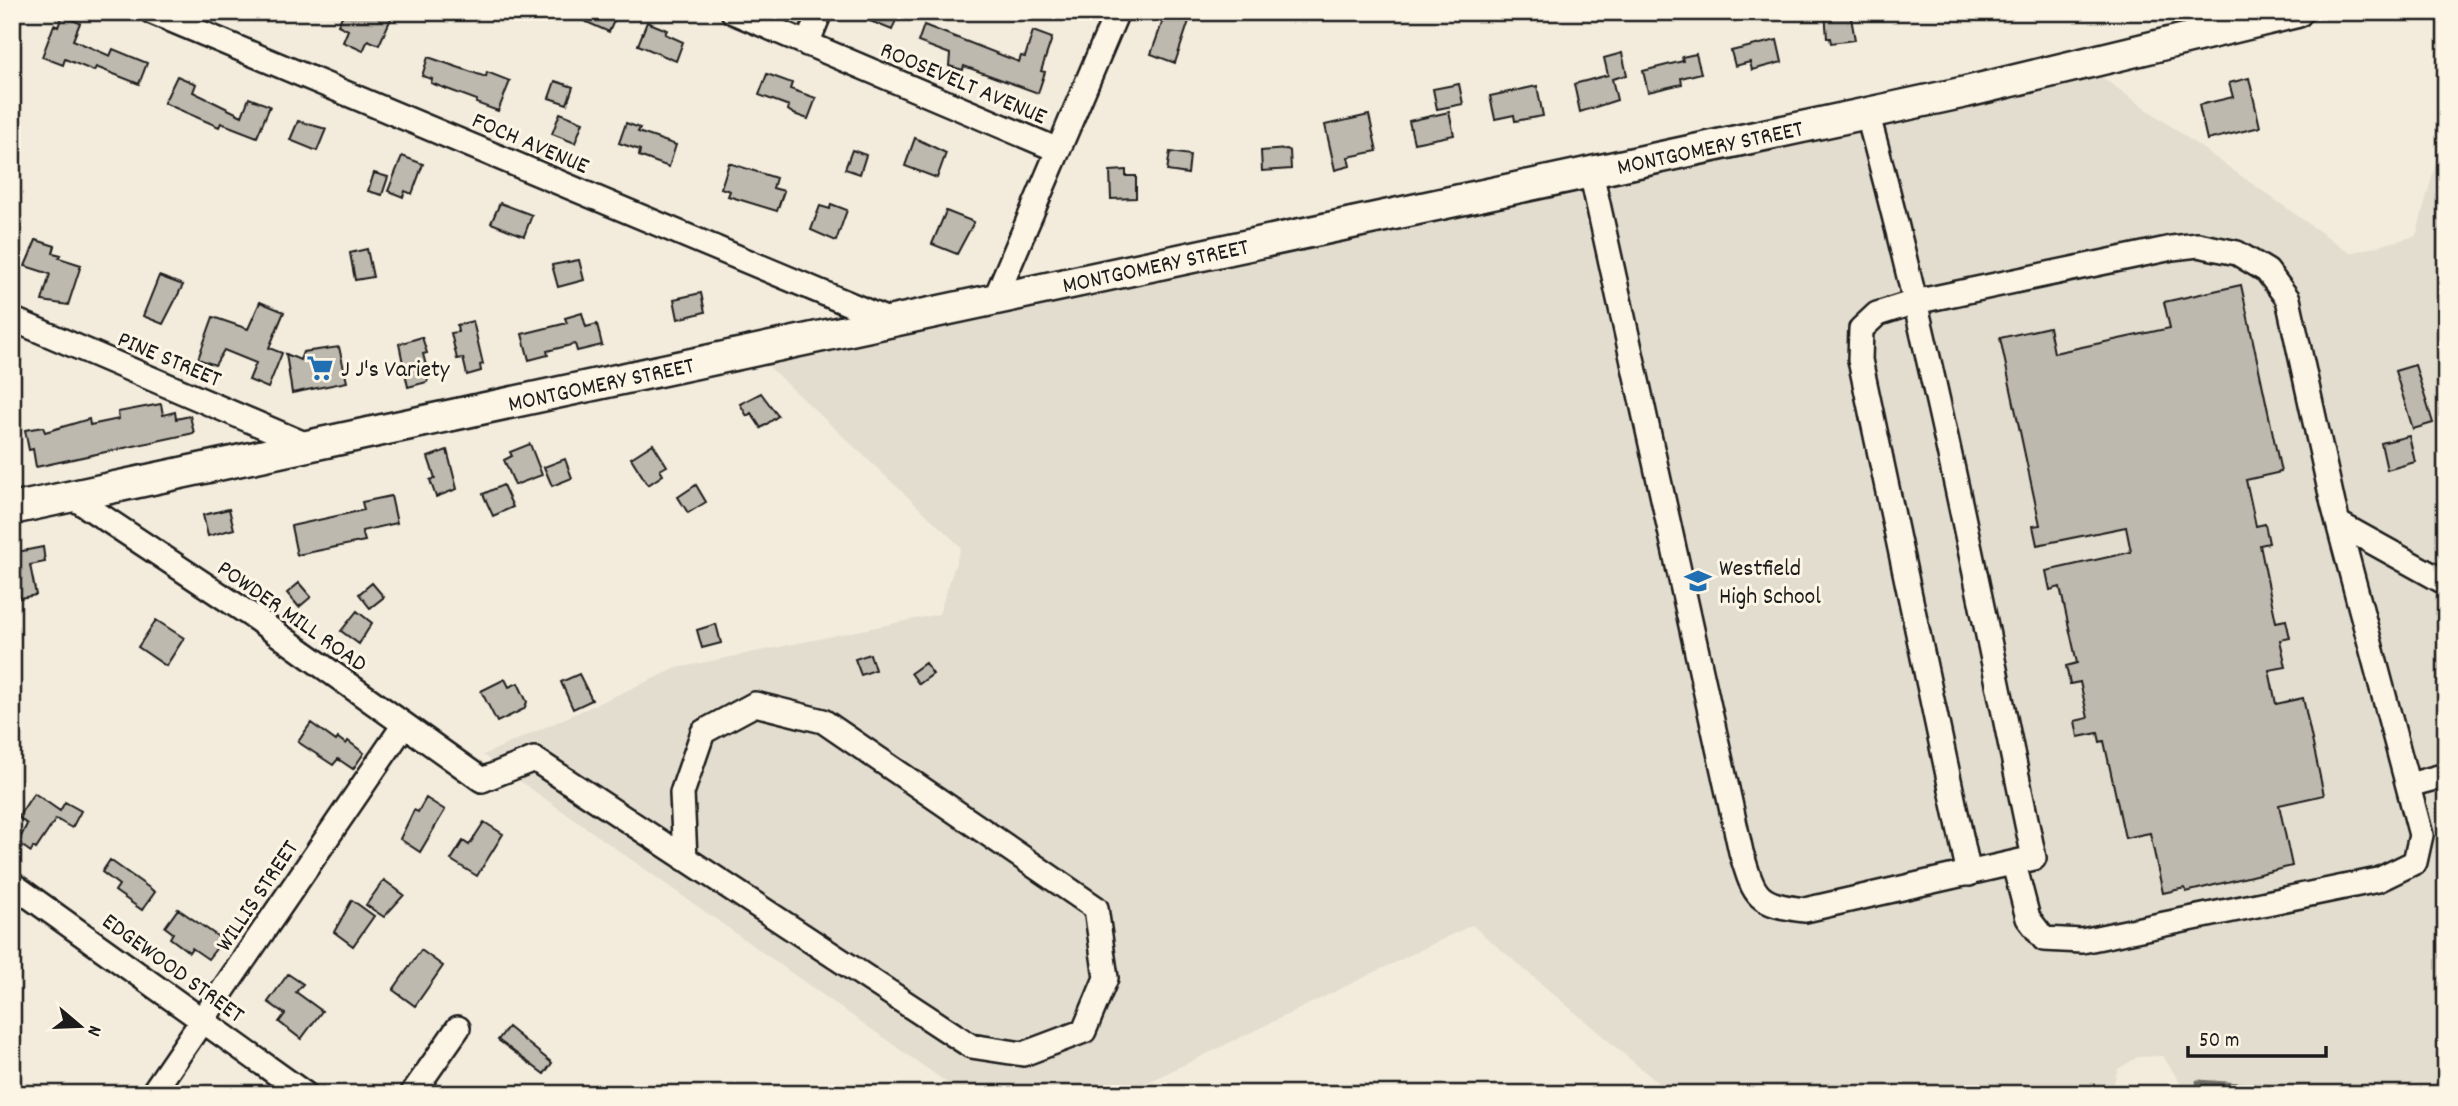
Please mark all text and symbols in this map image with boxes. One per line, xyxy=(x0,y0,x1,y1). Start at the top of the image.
street label: ROOSEVELT AVENUE xyxy=(874,34,1051,135)
street label: FOCH AVENUE xyxy=(466,105,594,185)
street label: MONTGOMERY STREET xyxy=(1614,113,1807,186)
street label: MONTGOMERY STREET xyxy=(1060,231,1252,304)
street label: PINE STREET xyxy=(112,324,226,398)
street label: MONTGOMERY STREET xyxy=(505,350,698,423)
supermarket icon: J J's Variety xyxy=(305,353,335,383)
place label: J J's Variety xyxy=(341,354,451,388)
street label: POWDER MILL ROAD xyxy=(209,553,373,682)
place label: Westfield High School xyxy=(1719,553,1821,615)
school or university icon: Westfield High School xyxy=(1683,566,1713,596)
street label: WILLIS STREET xyxy=(209,834,308,959)
street label: EDGEWOOD STREET xyxy=(94,906,251,1033)
north arrow xyxy=(46,990,116,1060)
scale bar xyxy=(2188,1015,2327,1059)
text: N xyxy=(78,1022,107,1039)
text: 50 m xyxy=(2199,1027,2239,1057)

